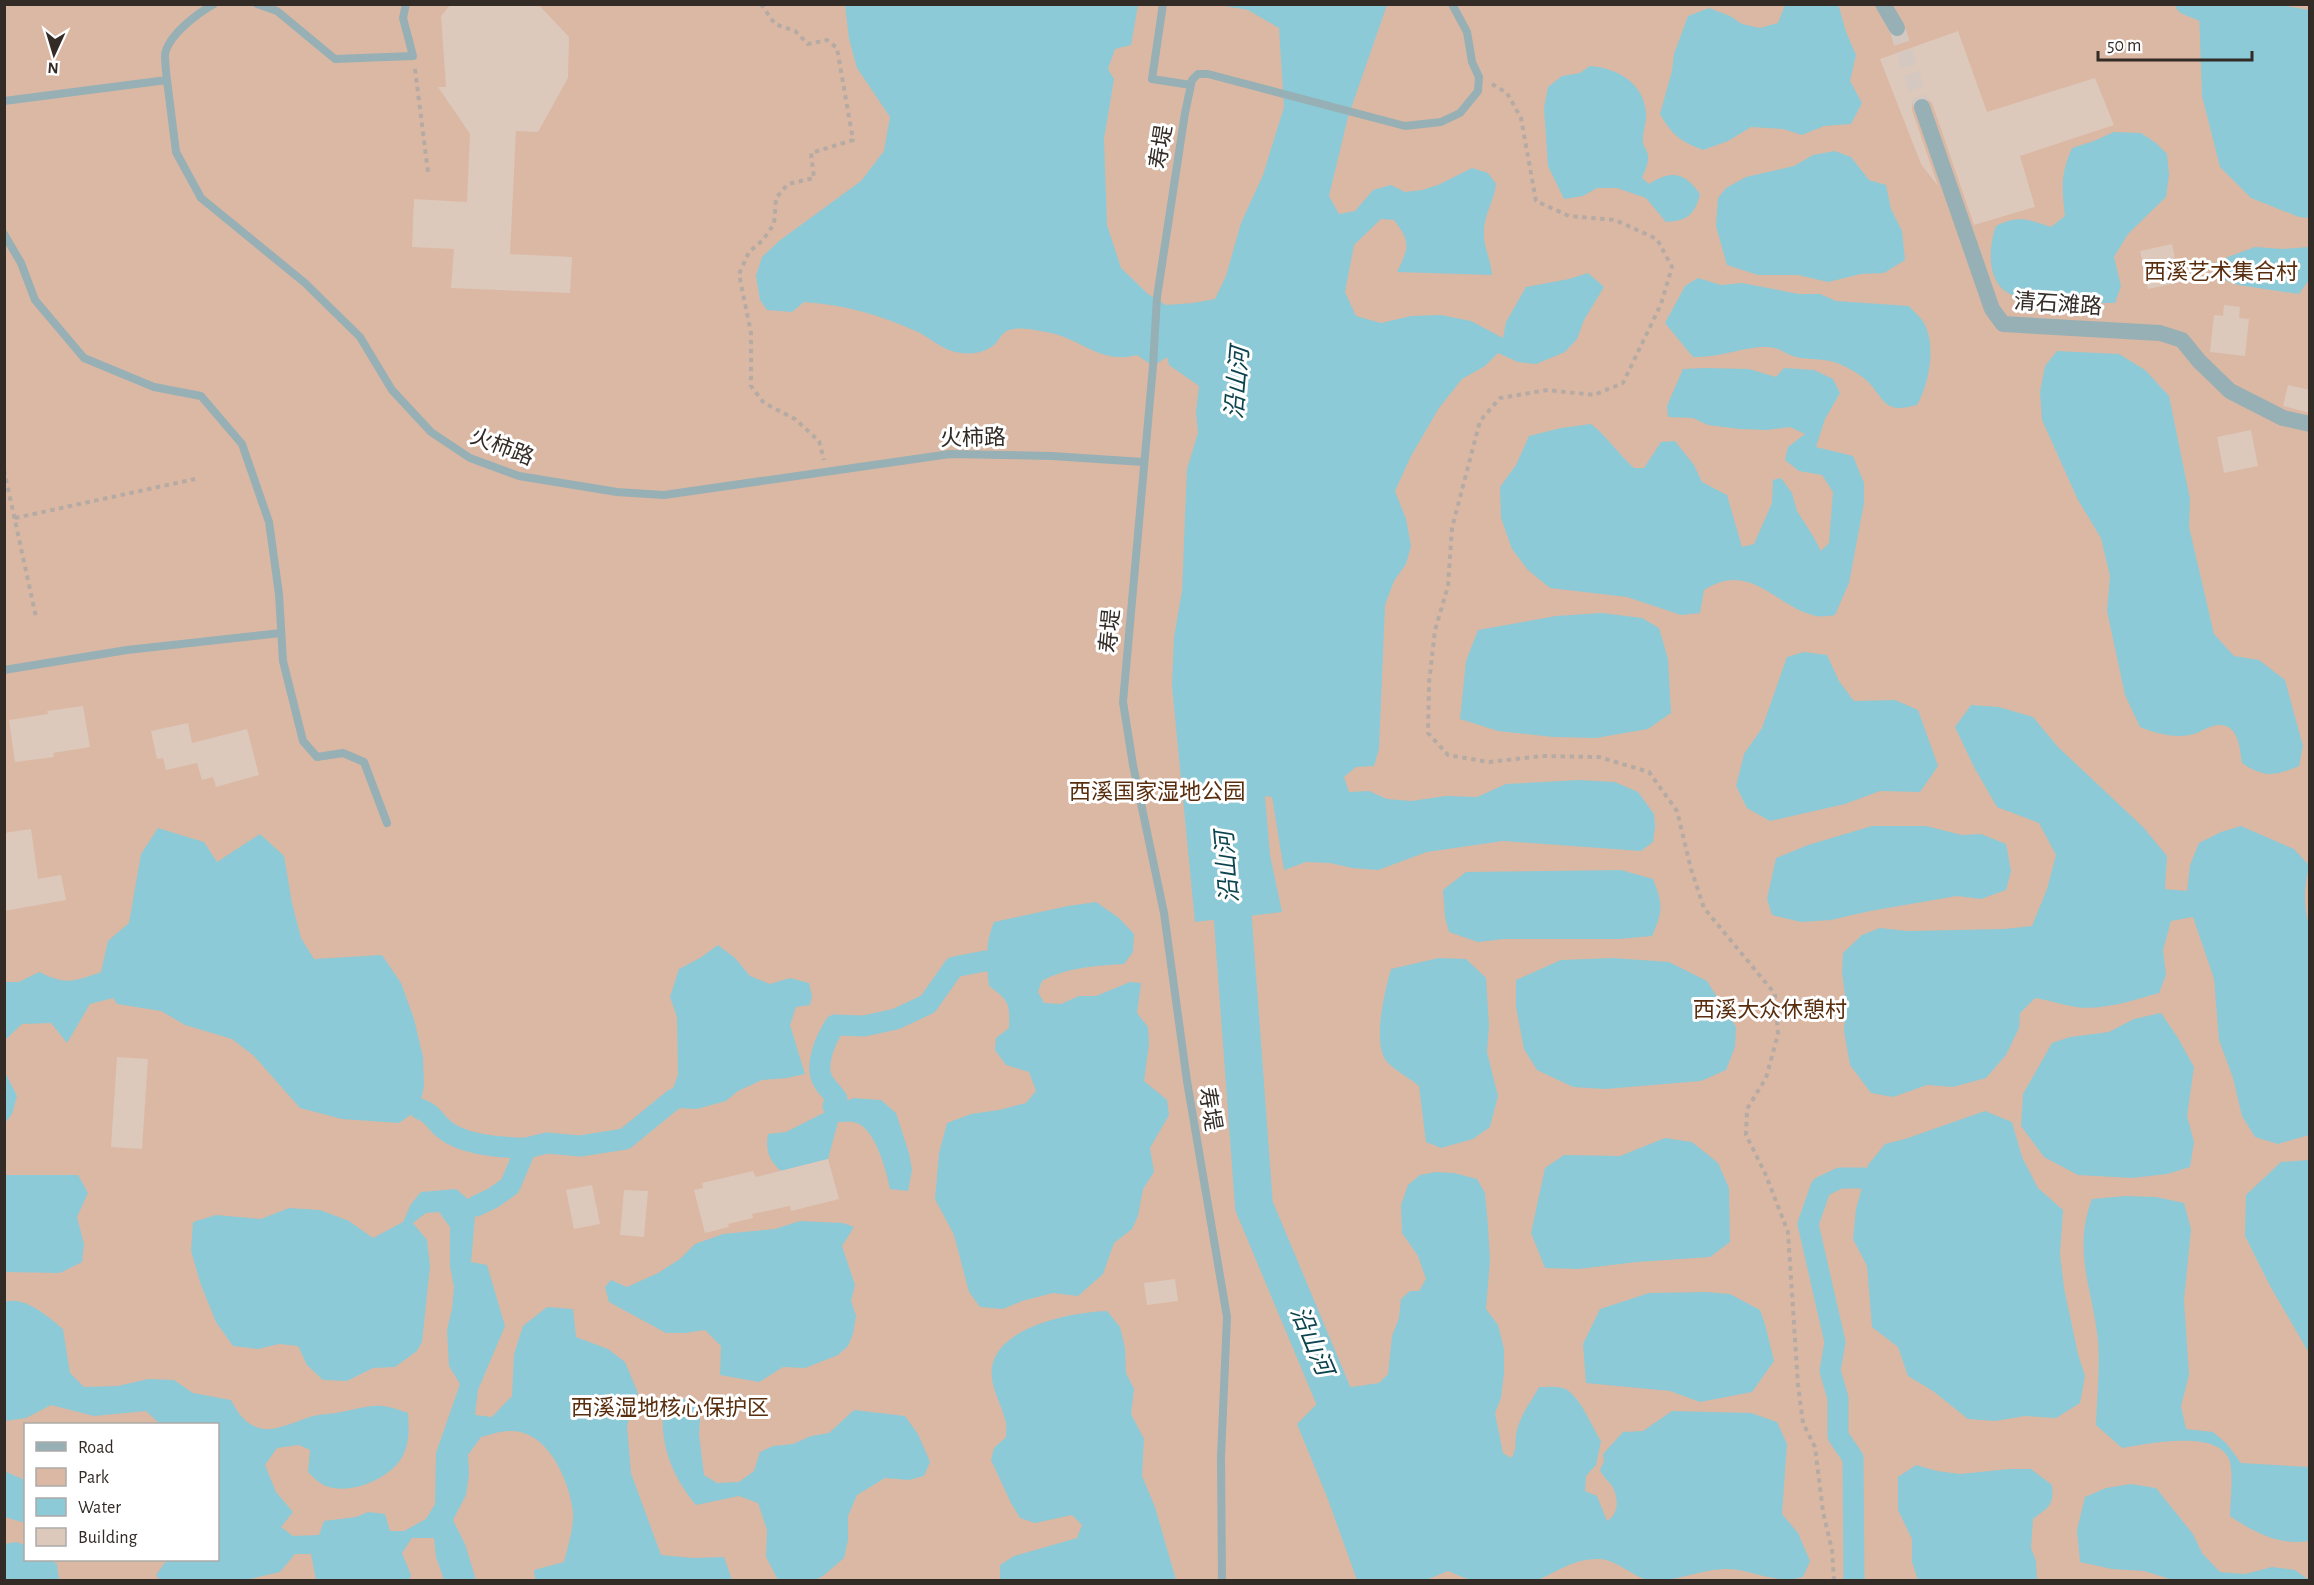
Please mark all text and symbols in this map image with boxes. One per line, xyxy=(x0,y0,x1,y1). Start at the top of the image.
north arrow xyxy=(24,24,84,84)
scale bar xyxy=(2098,24,2252,62)
text: 50 m xyxy=(2107,37,2141,55)
text: N xyxy=(47,60,59,76)
street label: 寿堤 xyxy=(1146,123,1175,170)
park label: 西溪艺术集合村 xyxy=(2144,260,2298,283)
street label: 清石滩路 xyxy=(2013,289,2103,318)
water label: 沿山河 xyxy=(1222,342,1253,420)
street label: 火柿路 xyxy=(467,424,537,469)
street label: 火柿路 xyxy=(940,425,1006,450)
street label: 寿堤 xyxy=(1096,608,1123,654)
park label: 西溪国家湿地公园 xyxy=(1069,780,1245,803)
water label: 沿山河 xyxy=(1212,826,1243,904)
park label: 西溪大众休憩村 xyxy=(1693,998,1847,1021)
street label: 寿堤 xyxy=(1195,1085,1226,1133)
water label: 沿山河 xyxy=(1286,1303,1339,1383)
park label: 西溪湿地核心保护区 xyxy=(571,1396,769,1419)
legend xyxy=(24,1423,219,1561)
text: Road xyxy=(78,1439,114,1457)
text: Park xyxy=(78,1469,110,1487)
text: Water xyxy=(78,1499,121,1517)
text: Building xyxy=(78,1529,138,1547)

